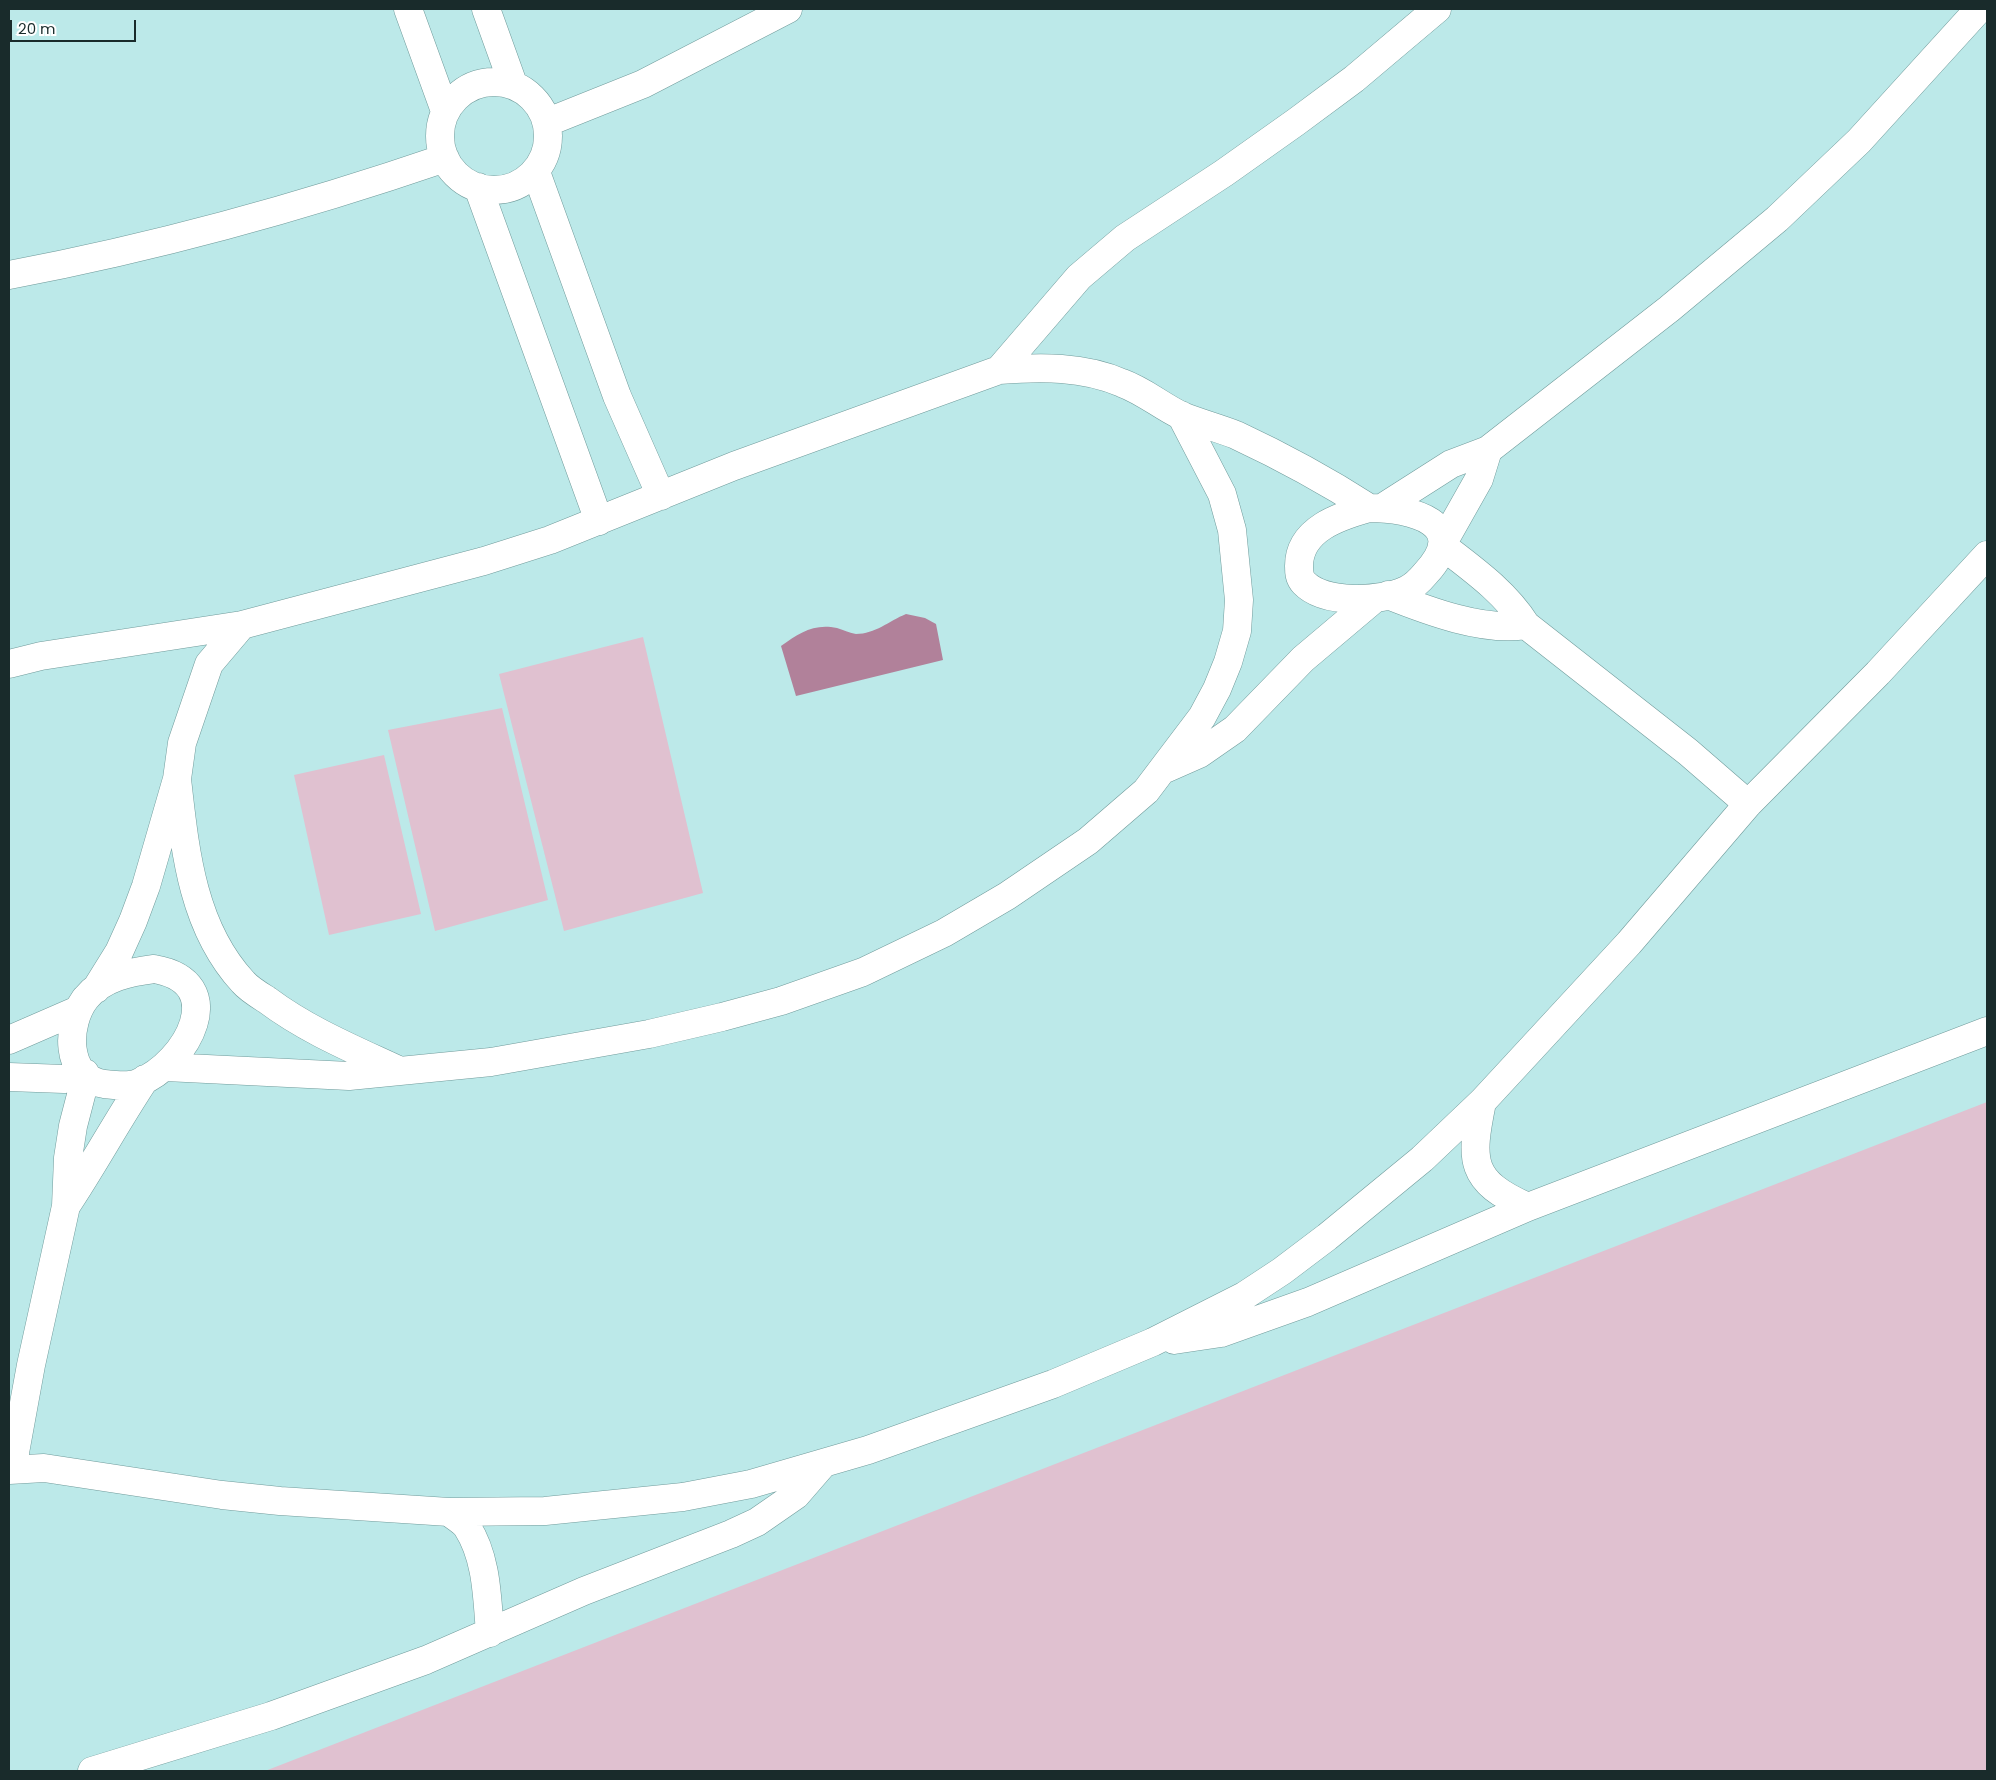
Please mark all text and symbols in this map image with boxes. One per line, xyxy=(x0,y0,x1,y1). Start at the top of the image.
scale bar xyxy=(12,10,139,42)
text: 20 m xyxy=(18,18,56,39)

